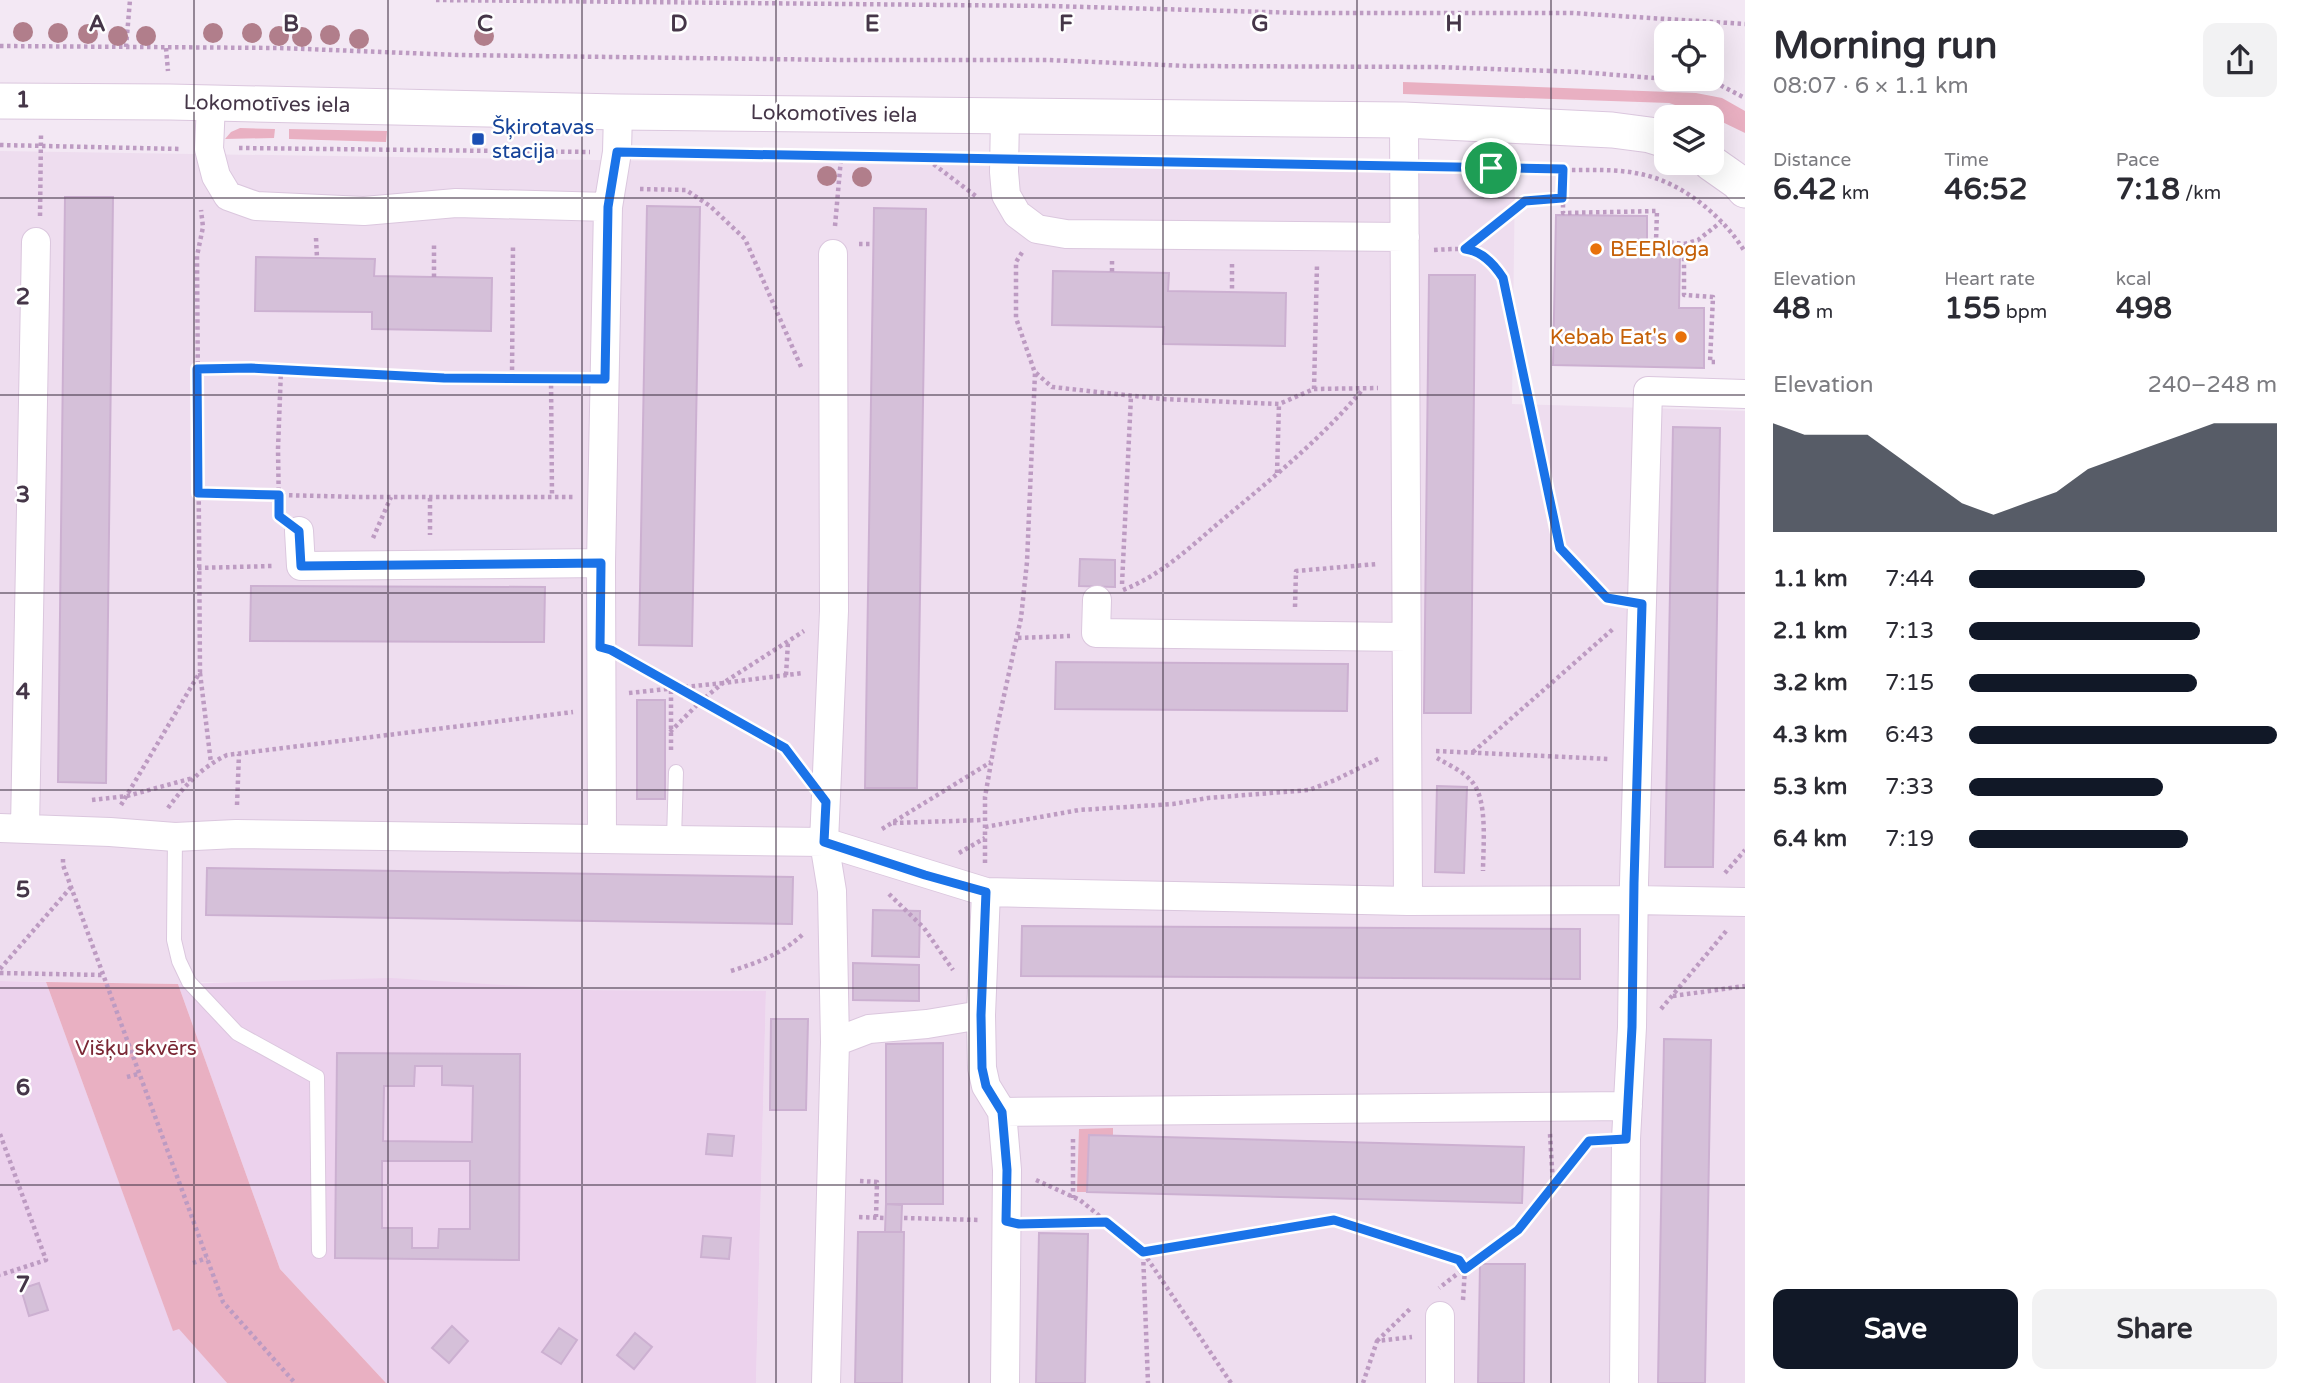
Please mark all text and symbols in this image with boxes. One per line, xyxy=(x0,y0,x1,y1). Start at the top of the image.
text: A xyxy=(88,10,106,38)
text: B xyxy=(283,10,299,38)
text: C xyxy=(477,10,493,38)
text: D xyxy=(670,10,688,38)
text: E xyxy=(865,10,879,38)
text: F xyxy=(1059,10,1073,38)
text: G xyxy=(1251,10,1269,38)
text: H xyxy=(1445,10,1463,38)
map controls xyxy=(1654,21,1724,175)
button: locate xyxy=(1654,21,1724,91)
text: Morning run xyxy=(1773,23,1997,69)
button: share xyxy=(2203,23,2277,97)
text: 08:07 · 6 × 1.1 km xyxy=(1773,72,1969,100)
text: 1 xyxy=(16,86,30,114)
street label: Lokomotīves iela xyxy=(183,90,351,118)
street label: Lokomotīves iela xyxy=(750,100,918,128)
button: layers xyxy=(1654,105,1724,175)
place label: Šķirotavas stacija xyxy=(492,115,594,164)
marker: Šķirotavas stacija xyxy=(470,131,486,147)
pin xyxy=(1461,138,1521,198)
icon: arrive xyxy=(1472,149,1510,187)
text: Distance xyxy=(1773,149,1851,171)
text: Time xyxy=(1944,149,1989,171)
text: Pace xyxy=(2116,149,2159,171)
text: 6.42 xyxy=(1773,171,1837,208)
text: 46:52 xyxy=(1944,171,2028,208)
text: 7:18 xyxy=(2116,171,2180,208)
text: km xyxy=(1837,182,1869,204)
text: /km xyxy=(2180,182,2221,204)
place label: BEERloga xyxy=(1610,237,1709,262)
marker: BEERloga xyxy=(1588,241,1604,257)
text: Elevation xyxy=(1773,268,1856,290)
text: Heart rate xyxy=(1944,268,2035,290)
text: kcal xyxy=(2116,268,2151,290)
text: 2 xyxy=(16,283,30,311)
text: 48 xyxy=(1773,290,1811,327)
text: 155 xyxy=(1944,290,2001,327)
text: 498 xyxy=(2116,290,2172,327)
text: m xyxy=(1811,301,1833,323)
text: bpm xyxy=(2001,301,2047,323)
place label: Kebab Eat's xyxy=(1550,325,1667,350)
marker: Kebab Eat's xyxy=(1673,329,1689,345)
text: Elevation xyxy=(1773,371,1874,399)
text: 240–248 m xyxy=(2148,371,2277,399)
text: 3 xyxy=(16,481,30,509)
text: 1.1 km xyxy=(1773,565,1848,593)
text: 7:44 xyxy=(1885,565,1934,593)
text: 2.1 km xyxy=(1773,617,1848,645)
text: 7:13 xyxy=(1885,617,1934,645)
text: 3.2 km xyxy=(1773,669,1848,697)
text: 7:15 xyxy=(1885,669,1934,697)
text: 4 xyxy=(16,678,31,706)
text: 4.3 km xyxy=(1773,721,1848,749)
text: 6:43 xyxy=(1885,721,1934,749)
text: 5.3 km xyxy=(1773,773,1847,801)
text: 7:33 xyxy=(1885,773,1934,801)
text: 6.4 km xyxy=(1773,825,1847,853)
text: 7:19 xyxy=(1885,825,1934,853)
text: 5 xyxy=(16,876,30,904)
park label: Višķu skvērs xyxy=(75,1036,197,1061)
text: 6 xyxy=(16,1074,30,1102)
text: 7 xyxy=(16,1271,30,1299)
button: Save xyxy=(1773,1289,2018,1369)
button: Share xyxy=(2032,1289,2277,1369)

